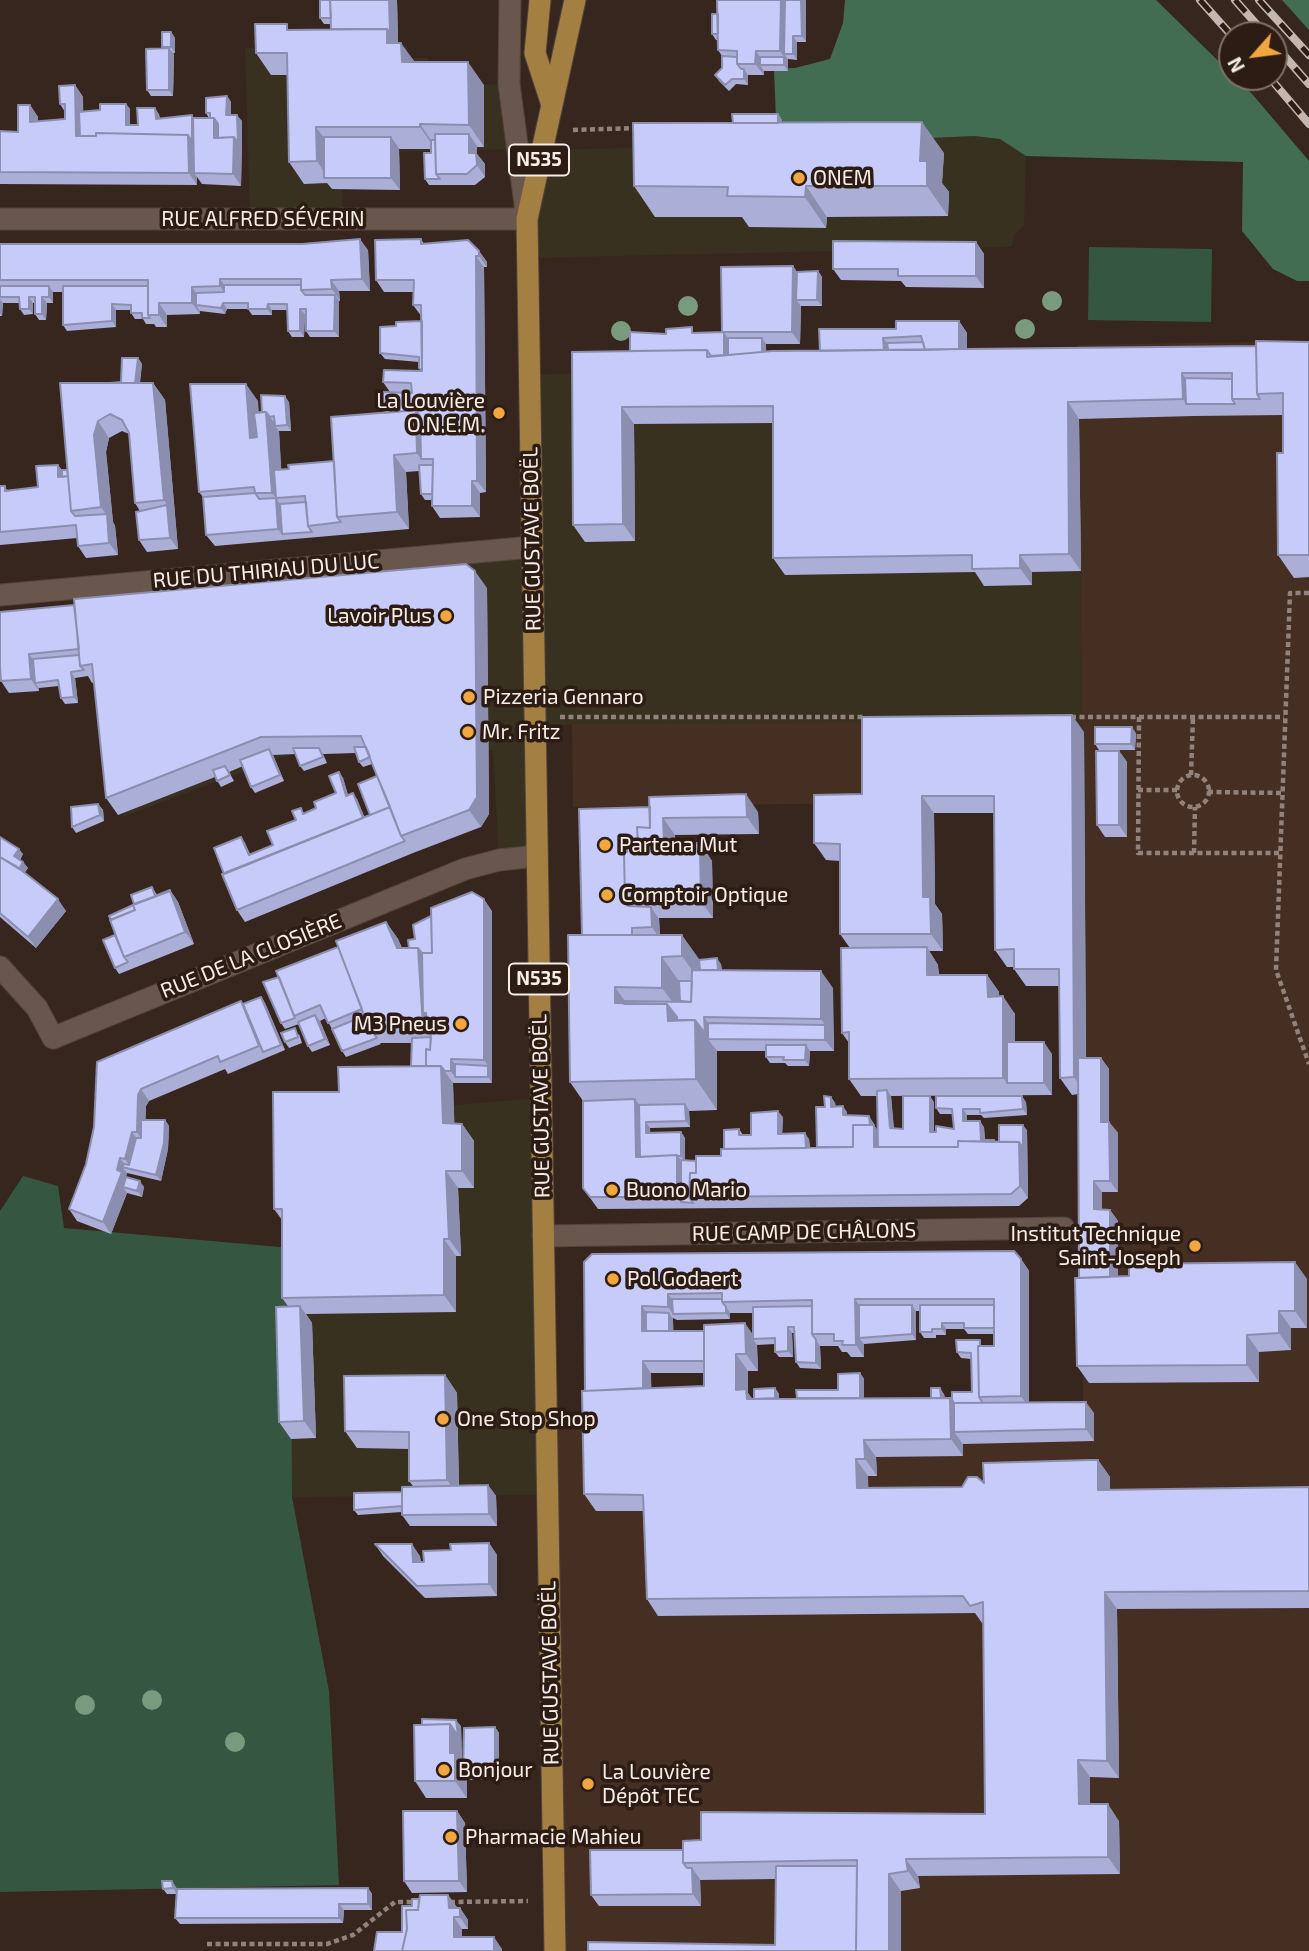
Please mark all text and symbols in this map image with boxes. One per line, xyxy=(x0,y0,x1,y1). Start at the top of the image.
north arrow xyxy=(1218,21,1288,91)
text: N xyxy=(1222,54,1249,77)
road number: N535 xyxy=(509,144,569,176)
place label: ONEM xyxy=(813,165,872,191)
marker: ONEM xyxy=(791,170,807,186)
street label: RUE ALFRED SÉVERIN xyxy=(161,206,365,232)
place label: La Louvière O.N.E.M. xyxy=(376,388,485,438)
marker: La Louvière O.N.E.M. xyxy=(491,405,507,421)
street label: RUE GUSTAVE BOËL xyxy=(518,447,546,631)
street label: RUE DU THIRIAU DU LUC xyxy=(152,549,380,593)
place label: Lavoir Plus xyxy=(327,603,432,629)
marker: Lavoir Plus xyxy=(438,608,454,624)
place label: Pizzeria Gennaro xyxy=(483,684,644,710)
marker: Pizzeria Gennaro xyxy=(461,689,477,705)
place label: Mr. Fritz xyxy=(482,719,560,745)
marker: Mr. Fritz xyxy=(460,724,476,740)
place label: Partena Mut xyxy=(619,832,737,858)
marker: Partena Mut xyxy=(597,837,613,853)
place label: Comptoir Optique xyxy=(621,882,788,908)
marker: Comptoir Optique xyxy=(599,887,615,903)
street label: RUE DE LA CLOSIÈRE xyxy=(157,908,345,1004)
road number: N535 xyxy=(509,964,569,995)
place label: M3 Pneus xyxy=(354,1011,447,1037)
street label: RUE GUSTAVE BOËL xyxy=(527,1014,555,1198)
marker: M3 Pneus xyxy=(453,1016,469,1032)
place label: Buono Mario xyxy=(626,1177,747,1203)
marker: Buono Mario xyxy=(604,1182,620,1198)
street label: RUE CAMP DE CHÂLONS xyxy=(692,1217,916,1247)
place label: Institut Technique Saint-Joseph xyxy=(1011,1221,1181,1271)
marker: Institut Technique Saint-Joseph xyxy=(1187,1238,1203,1254)
place label: Pol Godaert xyxy=(627,1266,738,1292)
marker: Pol Godaert xyxy=(605,1271,621,1287)
place label: One Stop Shop xyxy=(457,1406,596,1432)
marker: One Stop Shop xyxy=(435,1411,451,1427)
street label: RUE GUSTAVE BOËL xyxy=(536,1581,564,1765)
place label: Bonjour xyxy=(458,1757,533,1783)
place label: La Louvière Dépôt TEC xyxy=(602,1759,711,1809)
marker: Bonjour xyxy=(436,1762,452,1778)
marker: La Louvière Dépôt TEC xyxy=(580,1776,596,1792)
place label: Pharmacie Mahieu xyxy=(465,1824,642,1850)
marker: Pharmacie Mahieu xyxy=(443,1829,459,1845)

